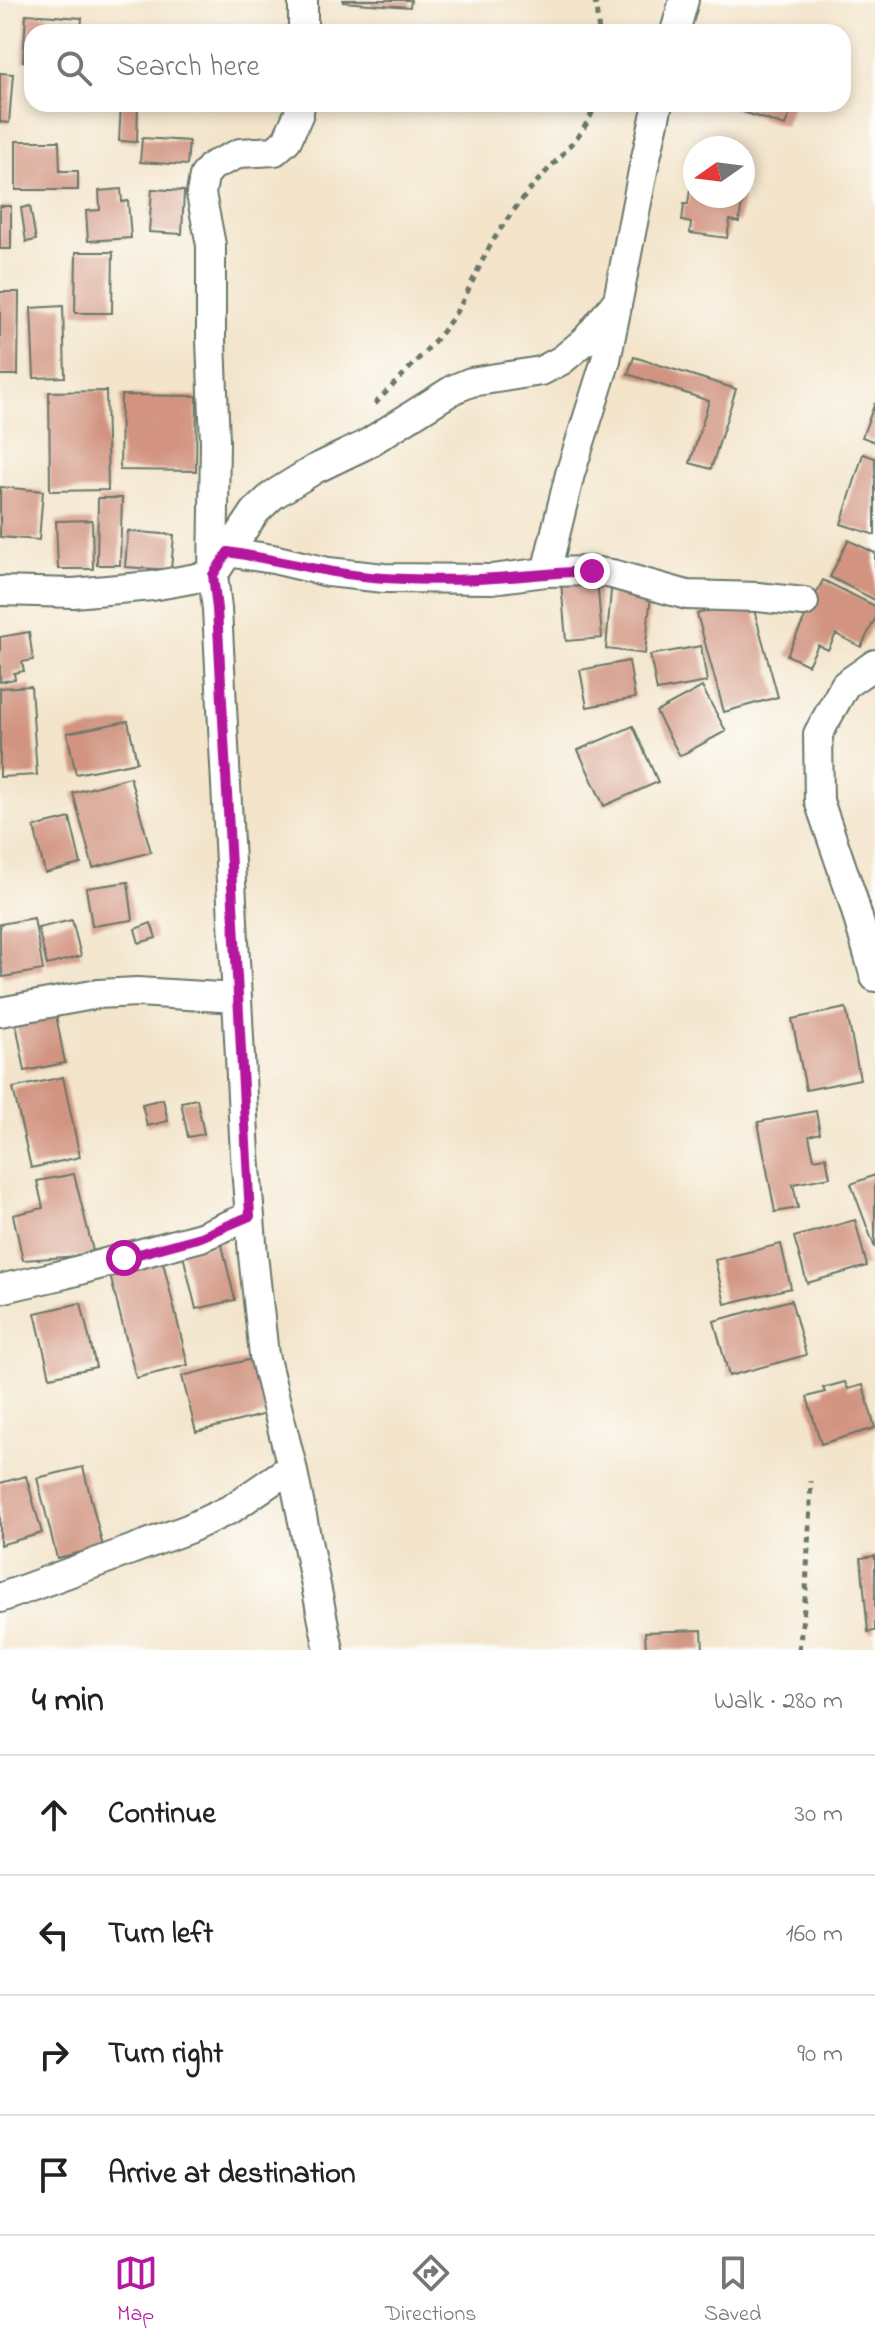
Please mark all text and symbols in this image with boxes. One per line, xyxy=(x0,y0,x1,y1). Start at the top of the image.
search box xyxy=(24,24,851,112)
icon: search xyxy=(52,46,96,90)
text: Search here xyxy=(116,46,260,90)
north arrow xyxy=(683,136,755,208)
route end xyxy=(574,553,610,589)
route start xyxy=(106,1240,142,1276)
text: 4 min xyxy=(32,1677,104,1727)
text: Walk · 280 m xyxy=(714,1683,843,1721)
icon: ahead xyxy=(32,1793,76,1837)
text: Continue xyxy=(108,1793,216,1837)
text: 30 m xyxy=(794,1796,843,1834)
icon: left xyxy=(32,1913,76,1957)
text: Turn left xyxy=(108,1913,213,1957)
text: 160 m xyxy=(785,1916,843,1954)
icon: right xyxy=(32,2033,76,2077)
text: Turn right xyxy=(108,2033,223,2077)
text: 90 m xyxy=(797,2036,843,2074)
icon: arrive xyxy=(32,2153,76,2197)
text: Arrive at destination xyxy=(108,2153,356,2197)
tab: Map xyxy=(114,2251,158,2331)
tab: Directions xyxy=(385,2251,477,2331)
tab: Saved xyxy=(704,2251,761,2331)

